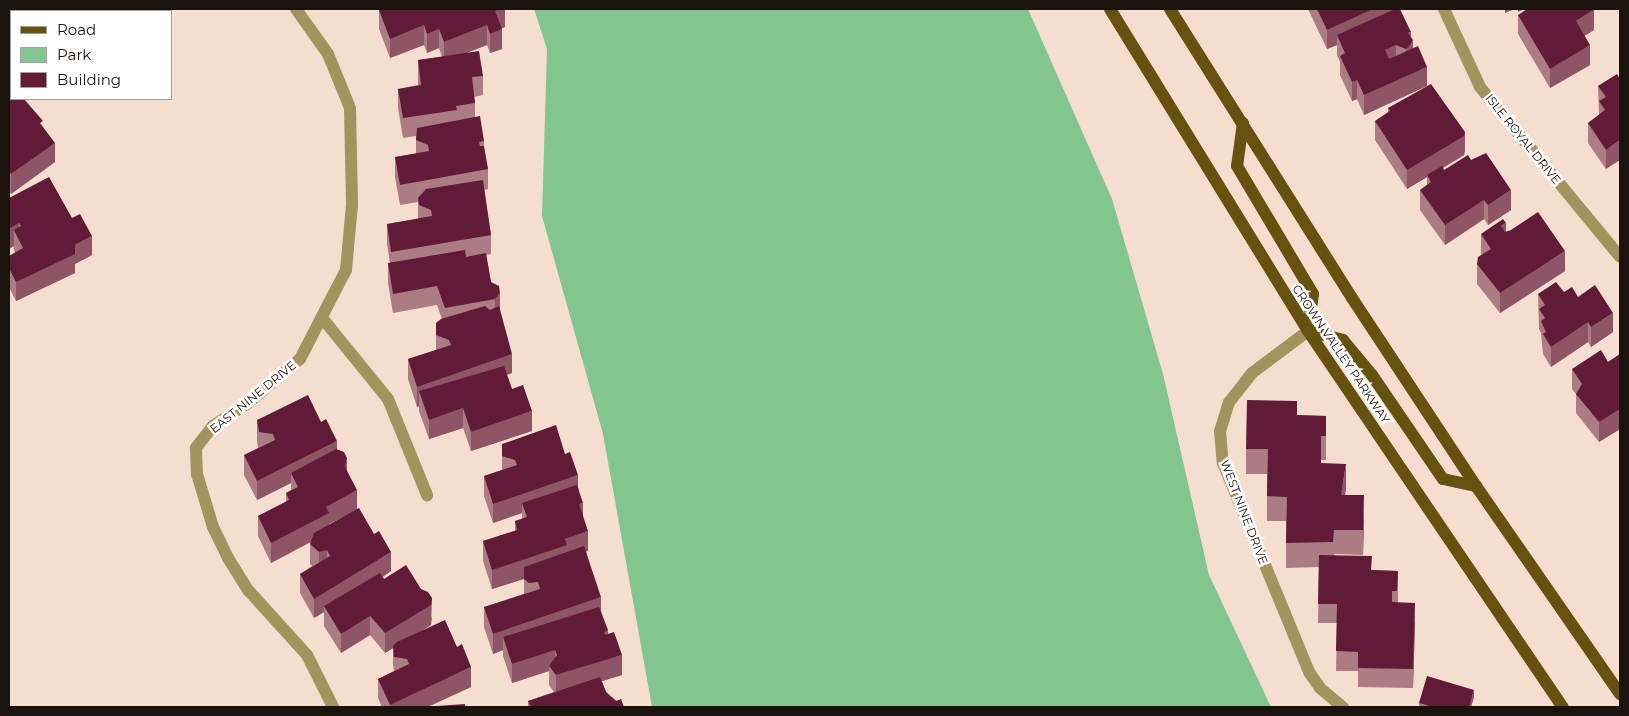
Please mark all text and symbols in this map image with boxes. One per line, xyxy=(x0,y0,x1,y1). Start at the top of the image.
legend xyxy=(10,10,172,100)
text: Road xyxy=(57,20,96,39)
text: Park xyxy=(57,45,91,64)
text: Building xyxy=(57,70,121,89)
street label: ISLE ROYAL DRIVE xyxy=(1482,91,1564,187)
street label: CROWN VALLEY PARKWAY xyxy=(1289,282,1393,426)
street label: EAST NINE DRIVE xyxy=(207,358,299,436)
street label: WEST NINE DRIVE xyxy=(1217,458,1271,566)

